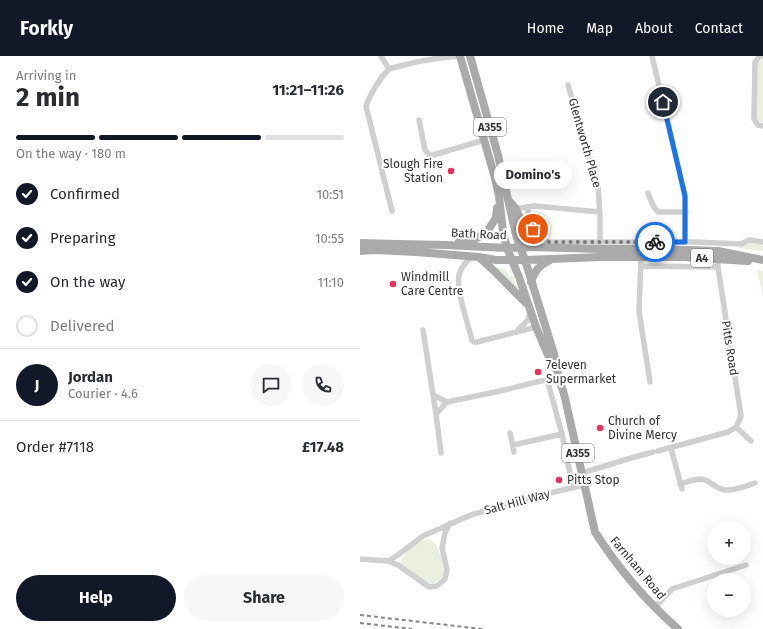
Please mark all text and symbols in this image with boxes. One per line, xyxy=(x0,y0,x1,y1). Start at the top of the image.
text: Forkly xyxy=(20,17,73,40)
text: Home xyxy=(527,20,564,37)
text: Map xyxy=(586,20,613,37)
text: About xyxy=(635,20,673,37)
text: Contact xyxy=(695,20,743,37)
text: Arriving in xyxy=(16,68,76,83)
text: 11:21–11:26 xyxy=(272,81,344,99)
text: 2 min xyxy=(16,82,80,113)
pin xyxy=(646,85,680,119)
icon: home xyxy=(652,91,674,113)
street label: Glentworth Place xyxy=(566,97,604,189)
road number: A355 xyxy=(474,118,506,136)
text: On the way · 180 m xyxy=(16,146,126,161)
place label: Slough Fire Station xyxy=(383,157,443,185)
callout: Domino's xyxy=(494,161,572,189)
marker: Slough Fire Station xyxy=(446,166,456,176)
text: Domino's xyxy=(506,167,560,182)
icon: check xyxy=(16,183,38,205)
text: Confirmed xyxy=(50,185,120,203)
text: 10:51 xyxy=(316,187,344,202)
pin xyxy=(516,212,550,246)
icon: bag xyxy=(522,218,544,240)
courier xyxy=(635,222,675,262)
street label: Bath Road xyxy=(451,226,507,242)
icon: check xyxy=(16,227,38,249)
text: Preparing xyxy=(50,229,115,247)
text: 10:55 xyxy=(315,231,344,246)
icon: bike xyxy=(644,231,666,253)
road number: A4 xyxy=(691,249,713,267)
place label: Windmill Care Centre xyxy=(401,270,463,298)
icon: check xyxy=(16,271,38,293)
text: On the way xyxy=(50,273,125,291)
text: 11:10 xyxy=(317,275,344,290)
marker: Windmill Care Centre xyxy=(388,279,398,289)
text: Delivered xyxy=(50,317,114,335)
street label: Pitts Road xyxy=(719,320,741,376)
place label: 7eleven Supermarket xyxy=(546,358,617,386)
button: chat xyxy=(250,364,292,406)
button: phone xyxy=(302,364,344,406)
marker: 7eleven Supermarket xyxy=(533,367,543,377)
text: Jordan xyxy=(68,368,113,386)
text: J xyxy=(35,376,39,394)
text: Courier · 4.6 xyxy=(68,386,138,401)
place label: Church of Divine Mercy xyxy=(608,414,677,442)
marker: Church of Divine Mercy xyxy=(595,423,605,433)
text: Order #7118 xyxy=(16,438,94,456)
text: £17.48 xyxy=(302,438,344,456)
road number: A355 xyxy=(562,444,594,462)
place label: Pitts Stop xyxy=(567,473,620,487)
marker: Pitts Stop xyxy=(554,475,564,485)
street label: Salt Hill Way xyxy=(483,486,552,518)
map controls xyxy=(707,521,751,617)
button: + xyxy=(707,521,751,565)
street label: Farnham Road xyxy=(608,534,668,602)
button: − xyxy=(707,573,751,617)
button: Help xyxy=(16,575,176,621)
button: Share xyxy=(184,575,344,621)

